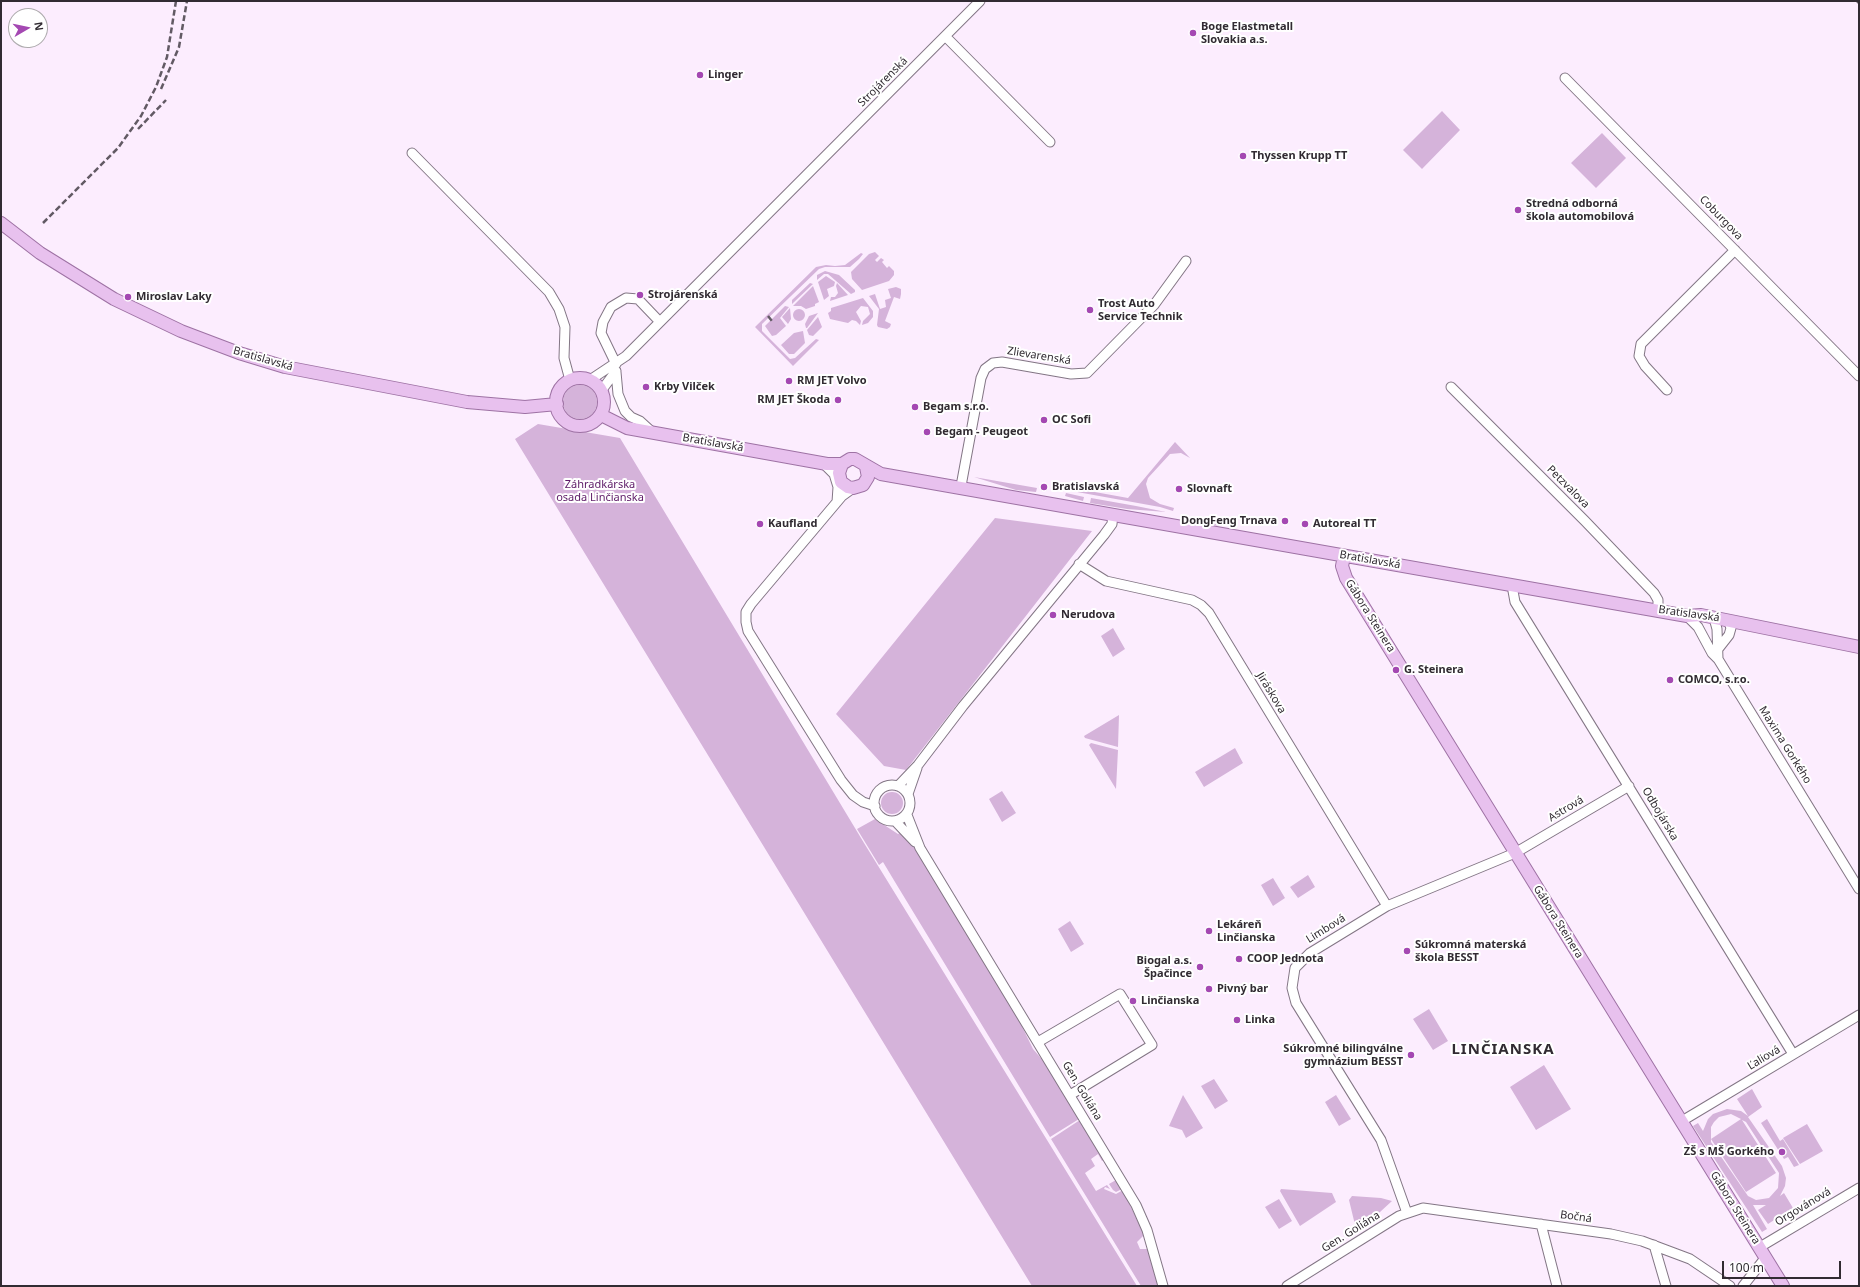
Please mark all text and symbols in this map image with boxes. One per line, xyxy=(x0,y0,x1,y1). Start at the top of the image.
north arrow xyxy=(8,8,48,48)
place label: Boge Elastmetall Slovakia a.s. xyxy=(1201,20,1293,46)
text: N xyxy=(31,21,47,32)
marker: Boge Elastmetall Slovakia a.s. xyxy=(1188,28,1198,38)
street label: Strojárenská xyxy=(855,54,911,110)
place label: Linger xyxy=(708,68,743,82)
marker: Linger xyxy=(695,70,705,80)
place label: Thyssen Krupp TT xyxy=(1251,149,1347,163)
marker: Thyssen Krupp TT xyxy=(1238,151,1248,161)
street label: Coburgova xyxy=(1697,193,1745,243)
place label: Stredná odborná škola automobilová xyxy=(1526,197,1634,223)
marker: Stredná odborná škola automobilová xyxy=(1513,205,1523,215)
place label: Strojárenská xyxy=(648,288,718,302)
place label: Miroslav Laky xyxy=(136,290,212,304)
marker: Strojárenská xyxy=(635,290,645,300)
marker: Miroslav Laky xyxy=(123,292,133,302)
place label: Trost Auto Service Technik xyxy=(1098,297,1182,323)
marker: Trost Auto Service Technik xyxy=(1085,305,1095,315)
street label: Bratislavská xyxy=(232,344,294,374)
street label: Zlievarenská xyxy=(1006,344,1072,368)
place label: RM JET Volvo xyxy=(797,374,867,388)
marker: RM JET Volvo xyxy=(784,376,794,386)
place label: Krby Vilček xyxy=(654,380,715,394)
marker: Krby Vilček xyxy=(641,382,651,392)
place label: RM JET Škoda xyxy=(757,393,830,407)
marker: RM JET Škoda xyxy=(833,395,843,405)
place label: Begam s.r.o. xyxy=(923,400,989,414)
marker: Begam s.r.o. xyxy=(910,402,920,412)
place label: OC Sofi xyxy=(1052,413,1091,427)
marker: OC Sofi xyxy=(1039,415,1049,425)
place label: Begam - Peugeot xyxy=(935,425,1028,439)
marker: Begam - Peugeot xyxy=(922,427,932,437)
street label: Bratislavská xyxy=(682,431,744,455)
street label: Petzvalova xyxy=(1544,463,1592,511)
park label: Záhradkárska osada Linčianska xyxy=(556,478,644,504)
place label: Bratislavská xyxy=(1052,480,1119,494)
marker: Bratislavská xyxy=(1039,482,1049,492)
place label: Slovnaft xyxy=(1187,482,1232,496)
marker: Slovnaft xyxy=(1174,484,1184,494)
place label: DongFeng Trnava xyxy=(1181,514,1277,528)
marker: DongFeng Trnava xyxy=(1280,516,1290,526)
place label: Kaufland xyxy=(768,517,817,531)
place label: Autoreal TT xyxy=(1313,517,1376,531)
marker: Kaufland xyxy=(755,519,765,529)
marker: Autoreal TT xyxy=(1300,519,1310,529)
street label: Bratislavská xyxy=(1339,548,1401,572)
street label: Gábora Steinera xyxy=(1342,577,1398,655)
street label: Bratislavská xyxy=(1658,603,1720,625)
place label: Nerudova xyxy=(1061,608,1115,622)
marker: Nerudova xyxy=(1048,610,1058,620)
place label: G. Steinera xyxy=(1404,663,1464,677)
marker: G. Steinera xyxy=(1391,665,1401,675)
street label: Jiráskova xyxy=(1254,670,1288,716)
place label: COMCO, s.r.o. xyxy=(1678,673,1750,687)
marker: COMCO, s.r.o. xyxy=(1665,675,1675,685)
street label: Maxima Gorkého xyxy=(1756,704,1814,786)
street label: Odbojárska xyxy=(1639,785,1681,843)
street label: Astrová xyxy=(1546,793,1586,825)
street label: Gábora Steinera xyxy=(1530,883,1586,961)
street label: Limbová xyxy=(1304,912,1348,946)
place label: Lekáreň Linčianska xyxy=(1217,918,1275,944)
marker: Lekáreň Linčianska xyxy=(1204,926,1214,936)
place label: Súkromná materská škola BESST xyxy=(1415,938,1526,964)
marker: Súkromná materská škola BESST xyxy=(1402,946,1412,956)
place label: COOP Jednota xyxy=(1247,952,1323,966)
place label: Biogal a.s. Špačince xyxy=(1137,954,1192,980)
marker: COOP Jednota xyxy=(1234,954,1244,964)
marker: Biogal a.s. Špačince xyxy=(1195,962,1205,972)
place label: Pivný bar xyxy=(1217,982,1268,996)
marker: Pivný bar xyxy=(1204,984,1214,994)
place label: Linčianska xyxy=(1141,994,1199,1008)
marker: Linčianska xyxy=(1128,996,1138,1006)
place label: Linka xyxy=(1245,1013,1275,1027)
marker: Linka xyxy=(1232,1015,1242,1025)
district label: LINČIANSKA xyxy=(1451,1041,1555,1059)
place label: Súkromné bilingválne gymnázium BESST xyxy=(1283,1042,1403,1068)
street label: Ľaliová xyxy=(1745,1043,1783,1073)
marker: Súkromné bilingválne gymnázium BESST xyxy=(1406,1050,1416,1060)
street label: Gen. Goliána xyxy=(1059,1059,1105,1123)
place label: ZŠ s MŠ Gorkého xyxy=(1684,1145,1774,1159)
marker: ZŠ s MŠ Gorkého xyxy=(1777,1147,1787,1157)
street label: Gábora Steinera xyxy=(1707,1169,1763,1247)
street label: Orgovánová xyxy=(1773,1185,1833,1229)
street label: Bočná xyxy=(1559,1208,1593,1226)
street label: Gen. Goliána xyxy=(1319,1209,1383,1255)
scale bar xyxy=(1724,1253,1843,1279)
text: 100 m xyxy=(1729,1259,1764,1276)

